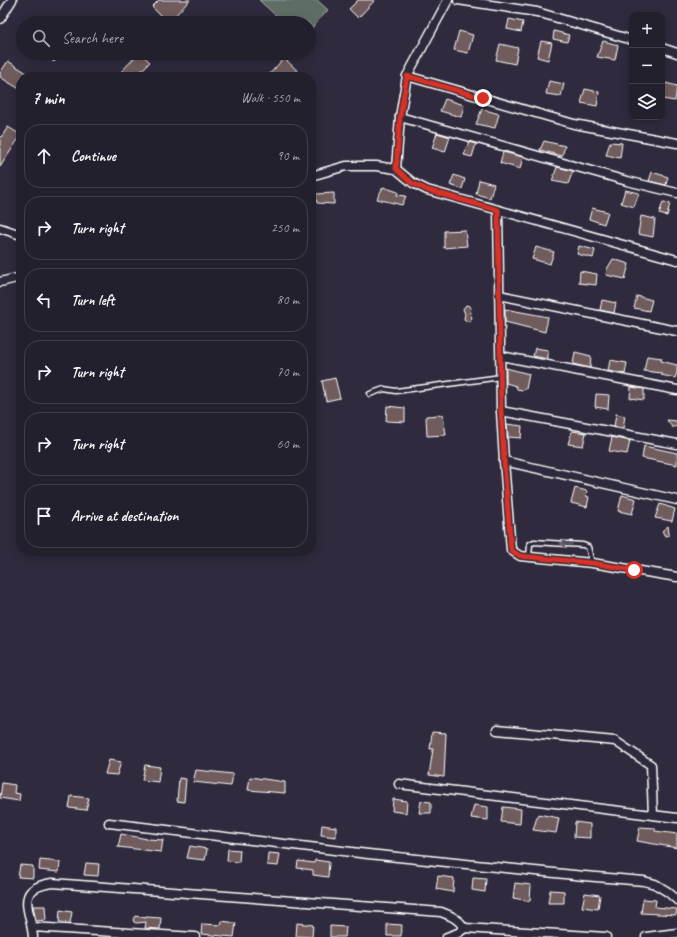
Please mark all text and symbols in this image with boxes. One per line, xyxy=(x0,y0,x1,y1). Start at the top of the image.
map controls xyxy=(629,12,665,120)
button: + xyxy=(629,12,665,48)
search box xyxy=(16,16,316,60)
icon: search xyxy=(30,27,52,49)
text: Search here xyxy=(62,29,123,48)
button: − xyxy=(629,48,665,84)
button: layers xyxy=(629,84,665,120)
text: 7 min xyxy=(32,88,65,109)
route end xyxy=(474,89,492,107)
text: Walk · 550 m xyxy=(241,90,300,106)
icon: ahead xyxy=(33,145,55,167)
text: Continue xyxy=(71,147,116,166)
text: 90 m xyxy=(277,148,299,164)
icon: right xyxy=(33,217,55,239)
text: Turn right xyxy=(71,219,124,238)
text: 250 m xyxy=(271,220,299,236)
icon: left xyxy=(33,289,55,311)
text: Turn left xyxy=(71,291,114,310)
text: 80 m xyxy=(277,292,299,308)
icon: right xyxy=(33,361,55,383)
text: Turn right xyxy=(71,363,124,382)
text: 70 m xyxy=(277,364,299,380)
icon: right xyxy=(33,433,55,455)
text: Turn right xyxy=(71,435,124,454)
text: 60 m xyxy=(277,436,299,452)
icon: arrive xyxy=(33,505,55,527)
text: Arrive at destination xyxy=(71,507,178,526)
one-way arrow xyxy=(560,540,573,547)
route start xyxy=(625,561,643,579)

